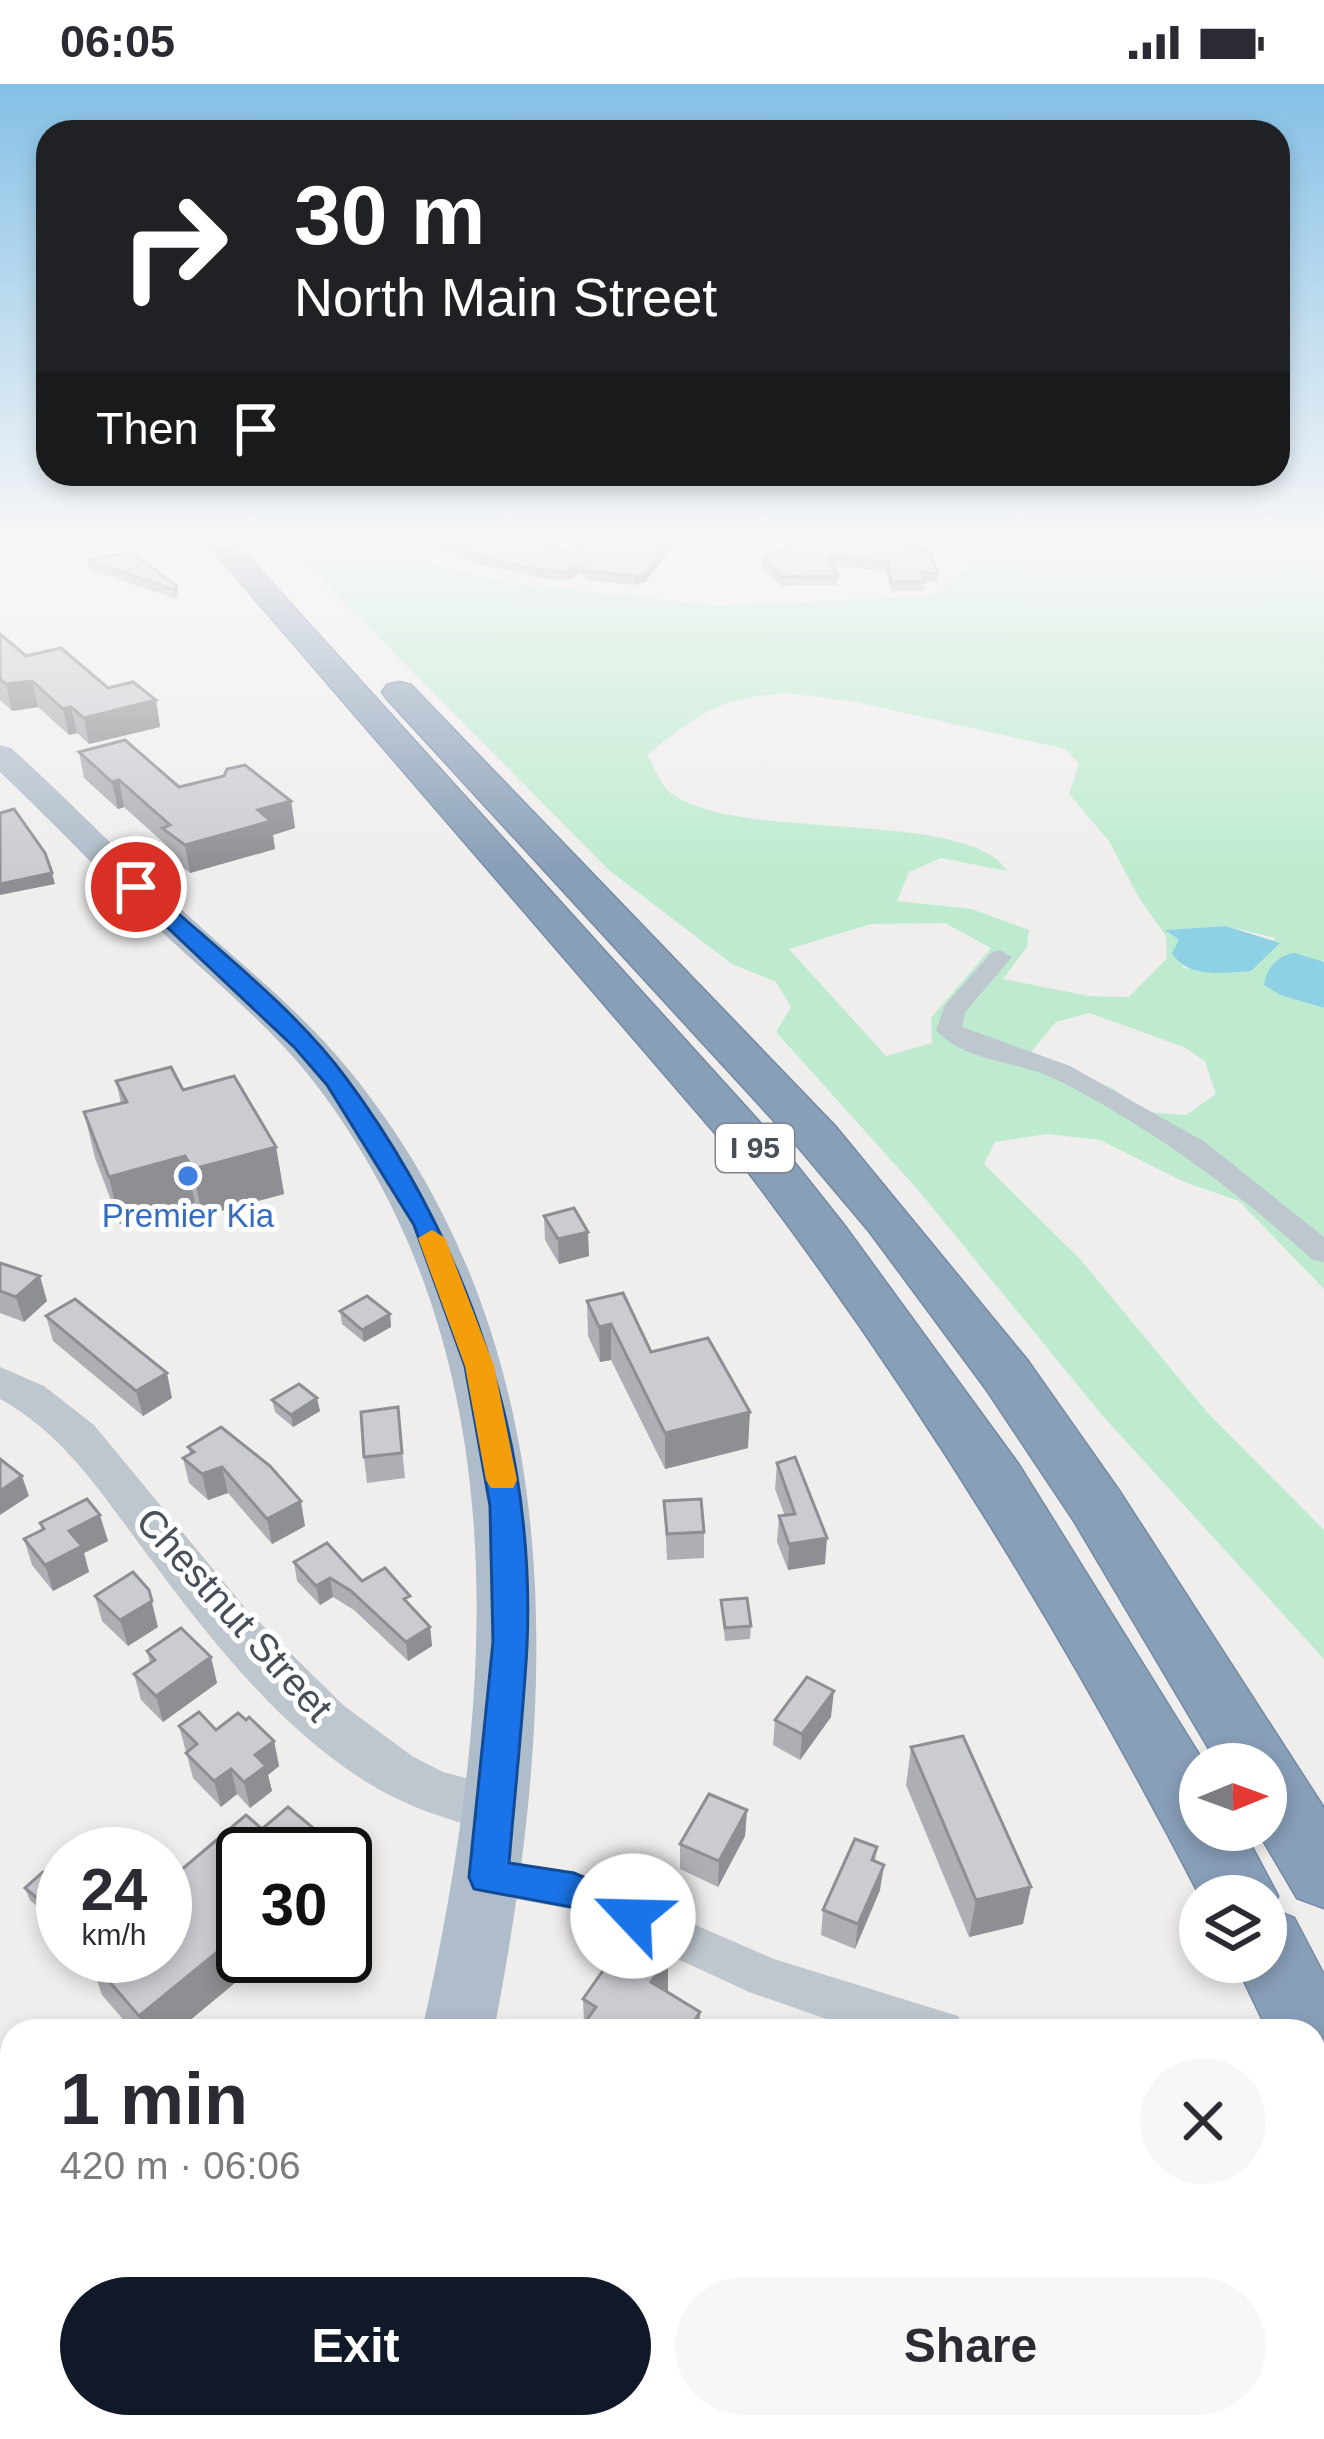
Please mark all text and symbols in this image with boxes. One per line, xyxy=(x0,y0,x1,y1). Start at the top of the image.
text: 06:05 xyxy=(60,16,175,67)
icon: right xyxy=(96,168,252,324)
text: 30 m xyxy=(294,168,485,262)
text: North Main Street xyxy=(294,267,717,327)
icon: arrive xyxy=(223,396,289,462)
text: Then xyxy=(96,403,199,454)
pin xyxy=(85,836,187,938)
icon: arrive xyxy=(103,854,169,920)
road number: I 95 xyxy=(716,1124,794,1172)
marker: Premier Kia xyxy=(175,1163,201,1189)
place label: Premier Kia xyxy=(102,1197,275,1234)
street label: Chestnut Street xyxy=(128,1499,341,1730)
north arrow xyxy=(1179,1743,1287,1851)
map controls xyxy=(1179,1743,1287,1983)
speed limit sign: 30 xyxy=(216,1827,372,1983)
position arrow xyxy=(570,1853,696,1979)
text: 24 xyxy=(81,1856,147,1923)
button: layers xyxy=(1179,1875,1287,1983)
text: km/h xyxy=(81,1918,147,1951)
button: close xyxy=(1140,2058,1266,2184)
text: 1 min xyxy=(60,2059,248,2139)
text: 420 m · 06:06 xyxy=(60,2144,301,2187)
button: Exit xyxy=(60,2277,651,2415)
button: Share xyxy=(675,2277,1266,2415)

